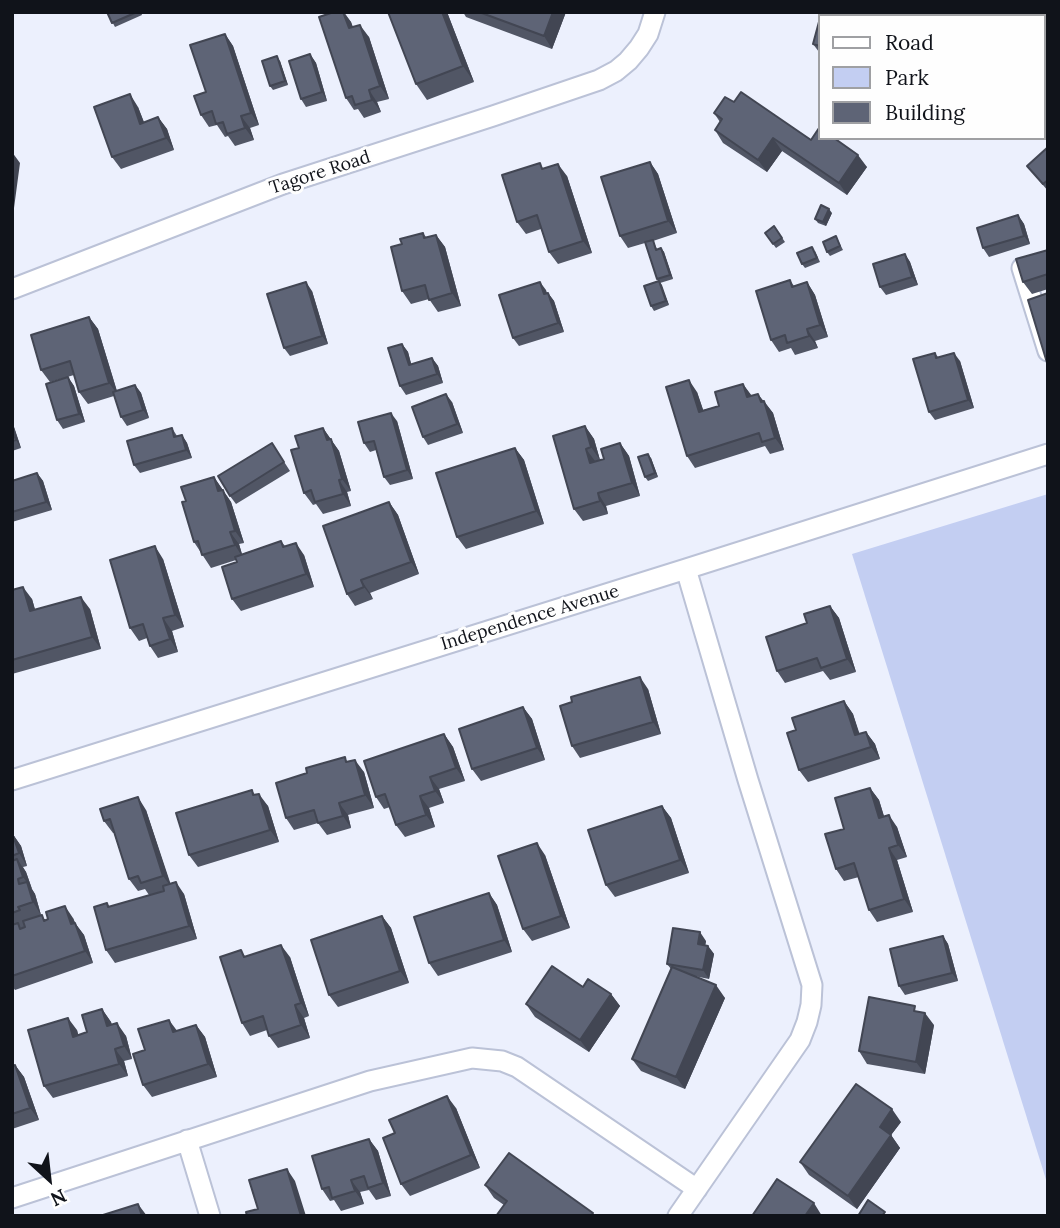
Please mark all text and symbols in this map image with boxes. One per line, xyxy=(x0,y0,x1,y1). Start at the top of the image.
legend xyxy=(818,14,1046,140)
text: Road xyxy=(885,29,934,56)
text: Park xyxy=(885,64,929,91)
text: Building xyxy=(885,99,965,126)
street label: Tagore Road xyxy=(267,147,373,199)
street label: Independence Avenue xyxy=(438,581,622,655)
north arrow xyxy=(14,1144,84,1214)
text: N xyxy=(47,1184,71,1212)

